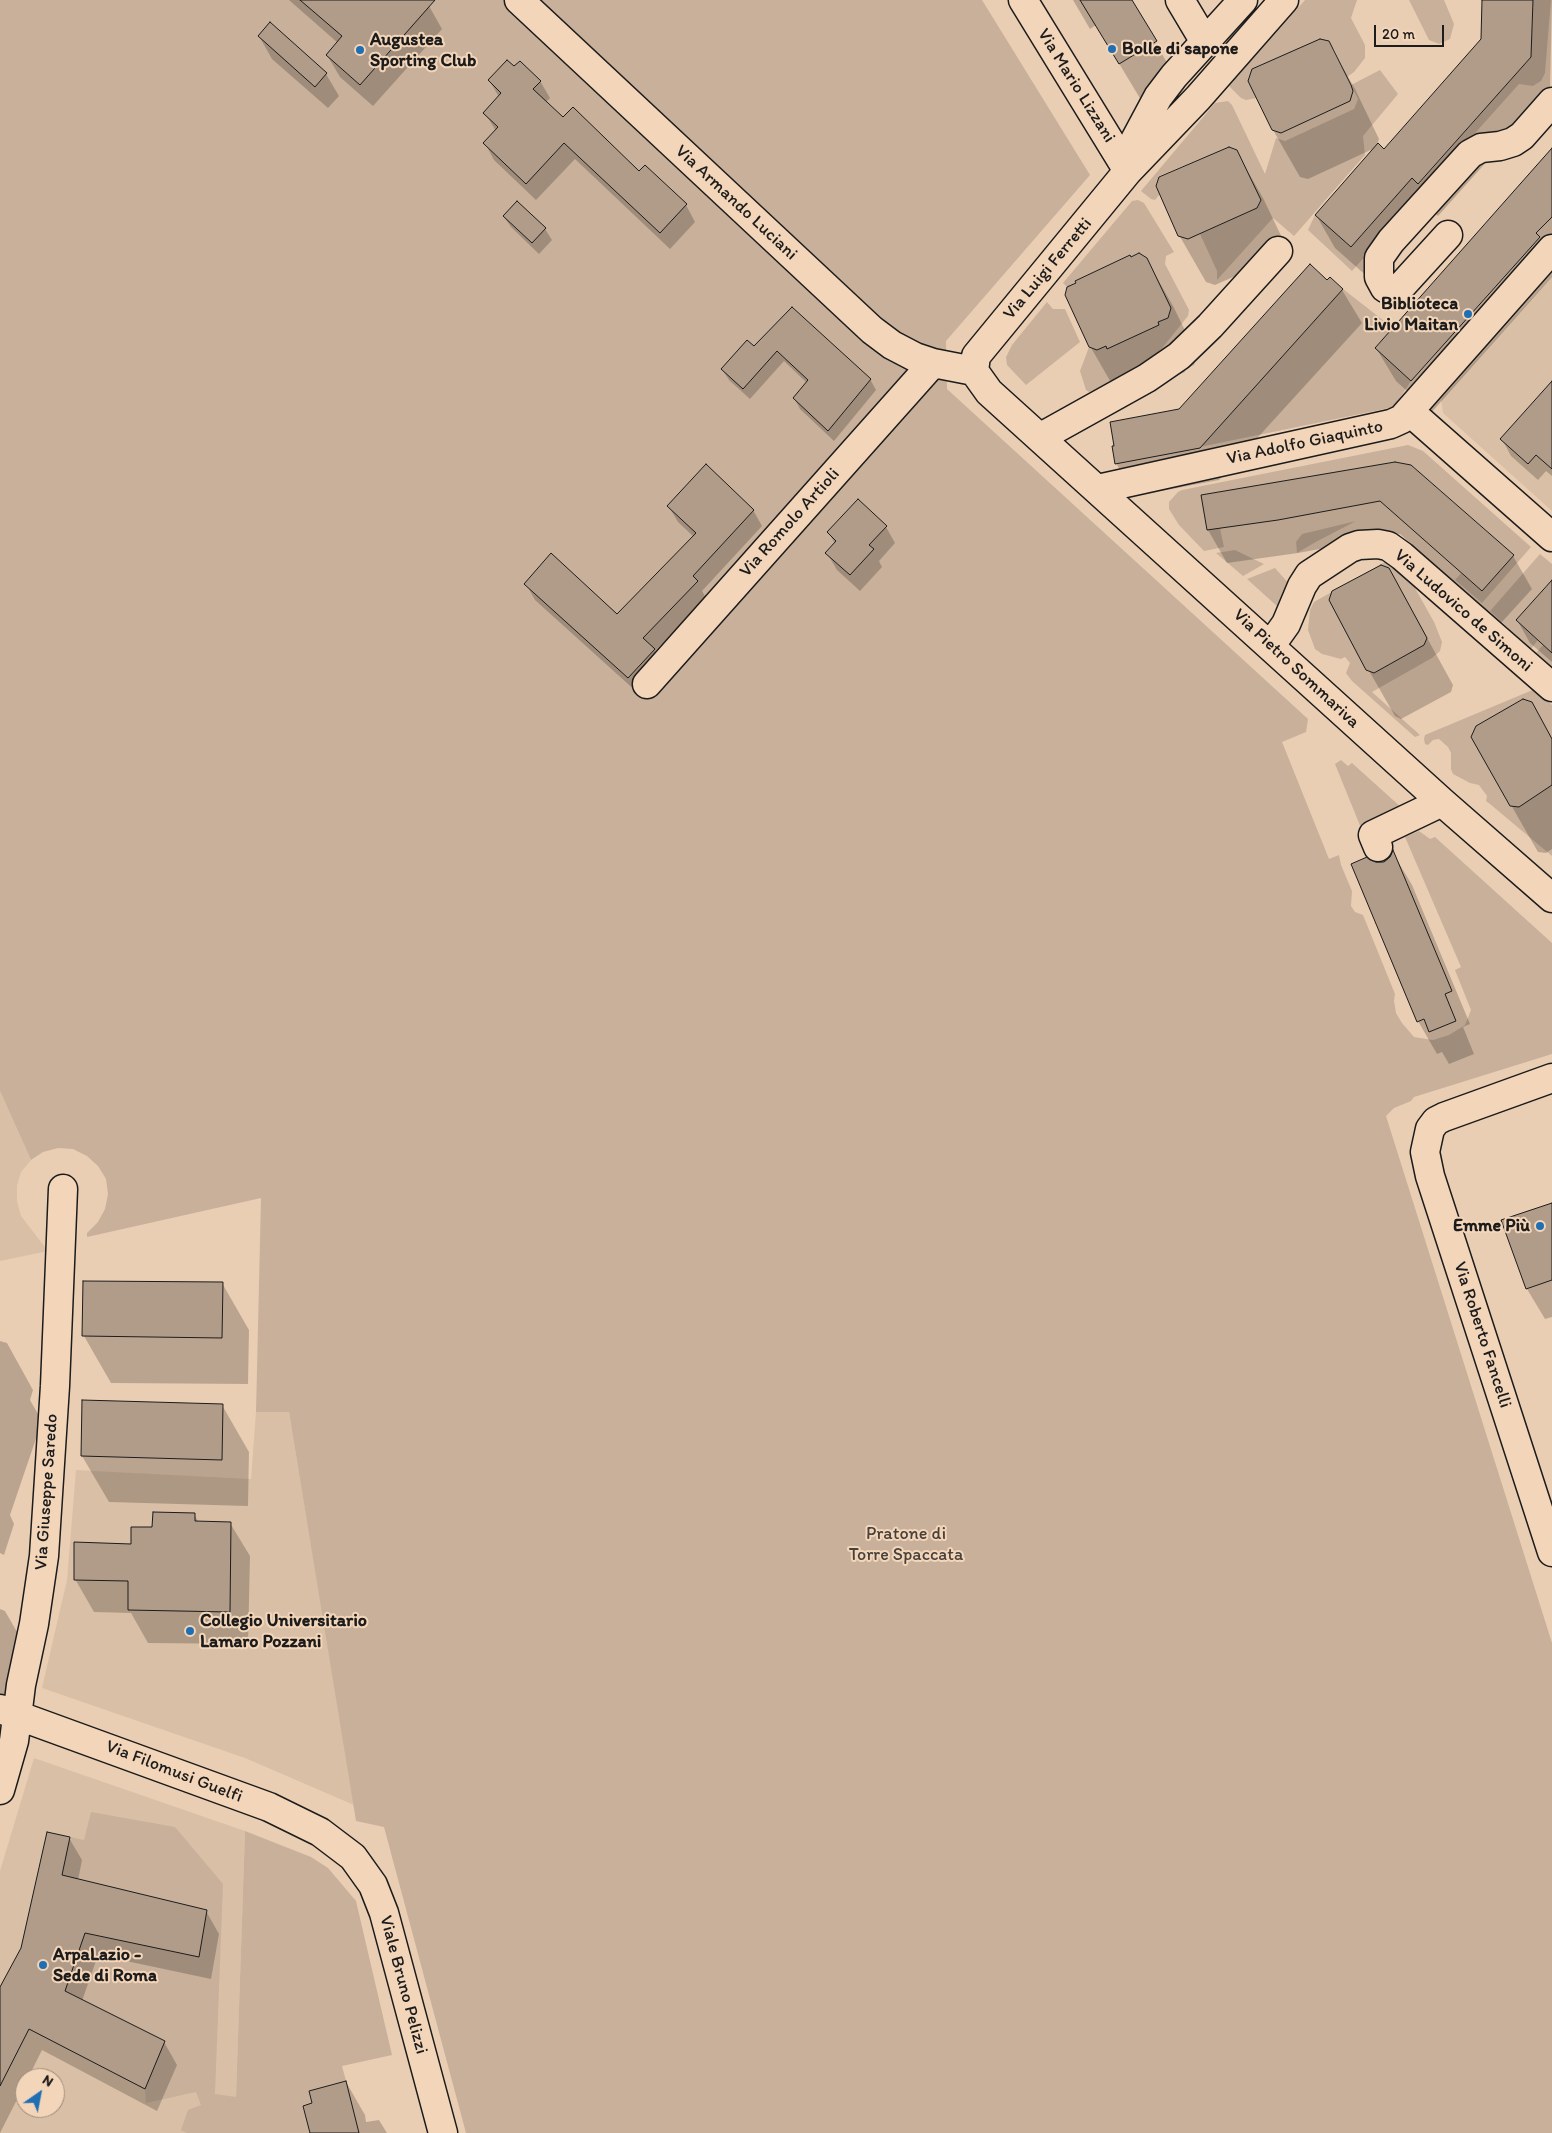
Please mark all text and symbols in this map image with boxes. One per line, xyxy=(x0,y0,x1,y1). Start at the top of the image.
scale bar xyxy=(1377,15,1447,47)
street label: Via Mario Lizzani xyxy=(1032,25,1120,147)
text: 20 m xyxy=(1382,25,1415,43)
place label: Augustea Sporting Club xyxy=(370,29,476,72)
place label: Bolle di sapone xyxy=(1122,38,1239,60)
marker: Bolle di sapone xyxy=(1106,43,1118,55)
marker: Augustea Sporting Club xyxy=(354,44,366,56)
street label: Via Armando Luciani xyxy=(670,141,802,265)
street label: Via Luigi Ferretti xyxy=(999,214,1097,324)
place label: Biblioteca Livio Maitan xyxy=(1364,293,1458,336)
marker: Biblioteca Livio Maitan xyxy=(1462,308,1474,320)
street label: Via Adolfo Giaquinto xyxy=(1225,416,1385,470)
street label: Via Romolo Artioli xyxy=(735,464,845,582)
street label: Via Ludovico de Simoni xyxy=(1389,545,1537,677)
street label: Via Pietro Sommariva xyxy=(1228,605,1364,733)
place label: Emme Più xyxy=(1453,1215,1530,1237)
marker: Emme Più xyxy=(1534,1220,1546,1232)
street label: Via Roberto Fancelli xyxy=(1448,1259,1516,1411)
street label: Via Giuseppe Saredo xyxy=(31,1413,63,1571)
park label: Pratone di Torre Spaccata xyxy=(849,1523,963,1566)
place label: Collegio Universitario Lamaro Pozzani xyxy=(200,1610,367,1652)
marker: Collegio Universitario Lamaro Pozzani xyxy=(184,1625,196,1637)
street label: Via Filomusi Guelfi xyxy=(102,1736,246,1808)
street label: Viale Bruno Pelizzi xyxy=(374,1913,432,2057)
place label: ArpaLazio - Sede di Roma xyxy=(53,1944,157,1986)
marker: ArpaLazio - Sede di Roma xyxy=(37,1959,49,1971)
north arrow xyxy=(15,2068,65,2118)
text: N xyxy=(39,2071,56,2091)

